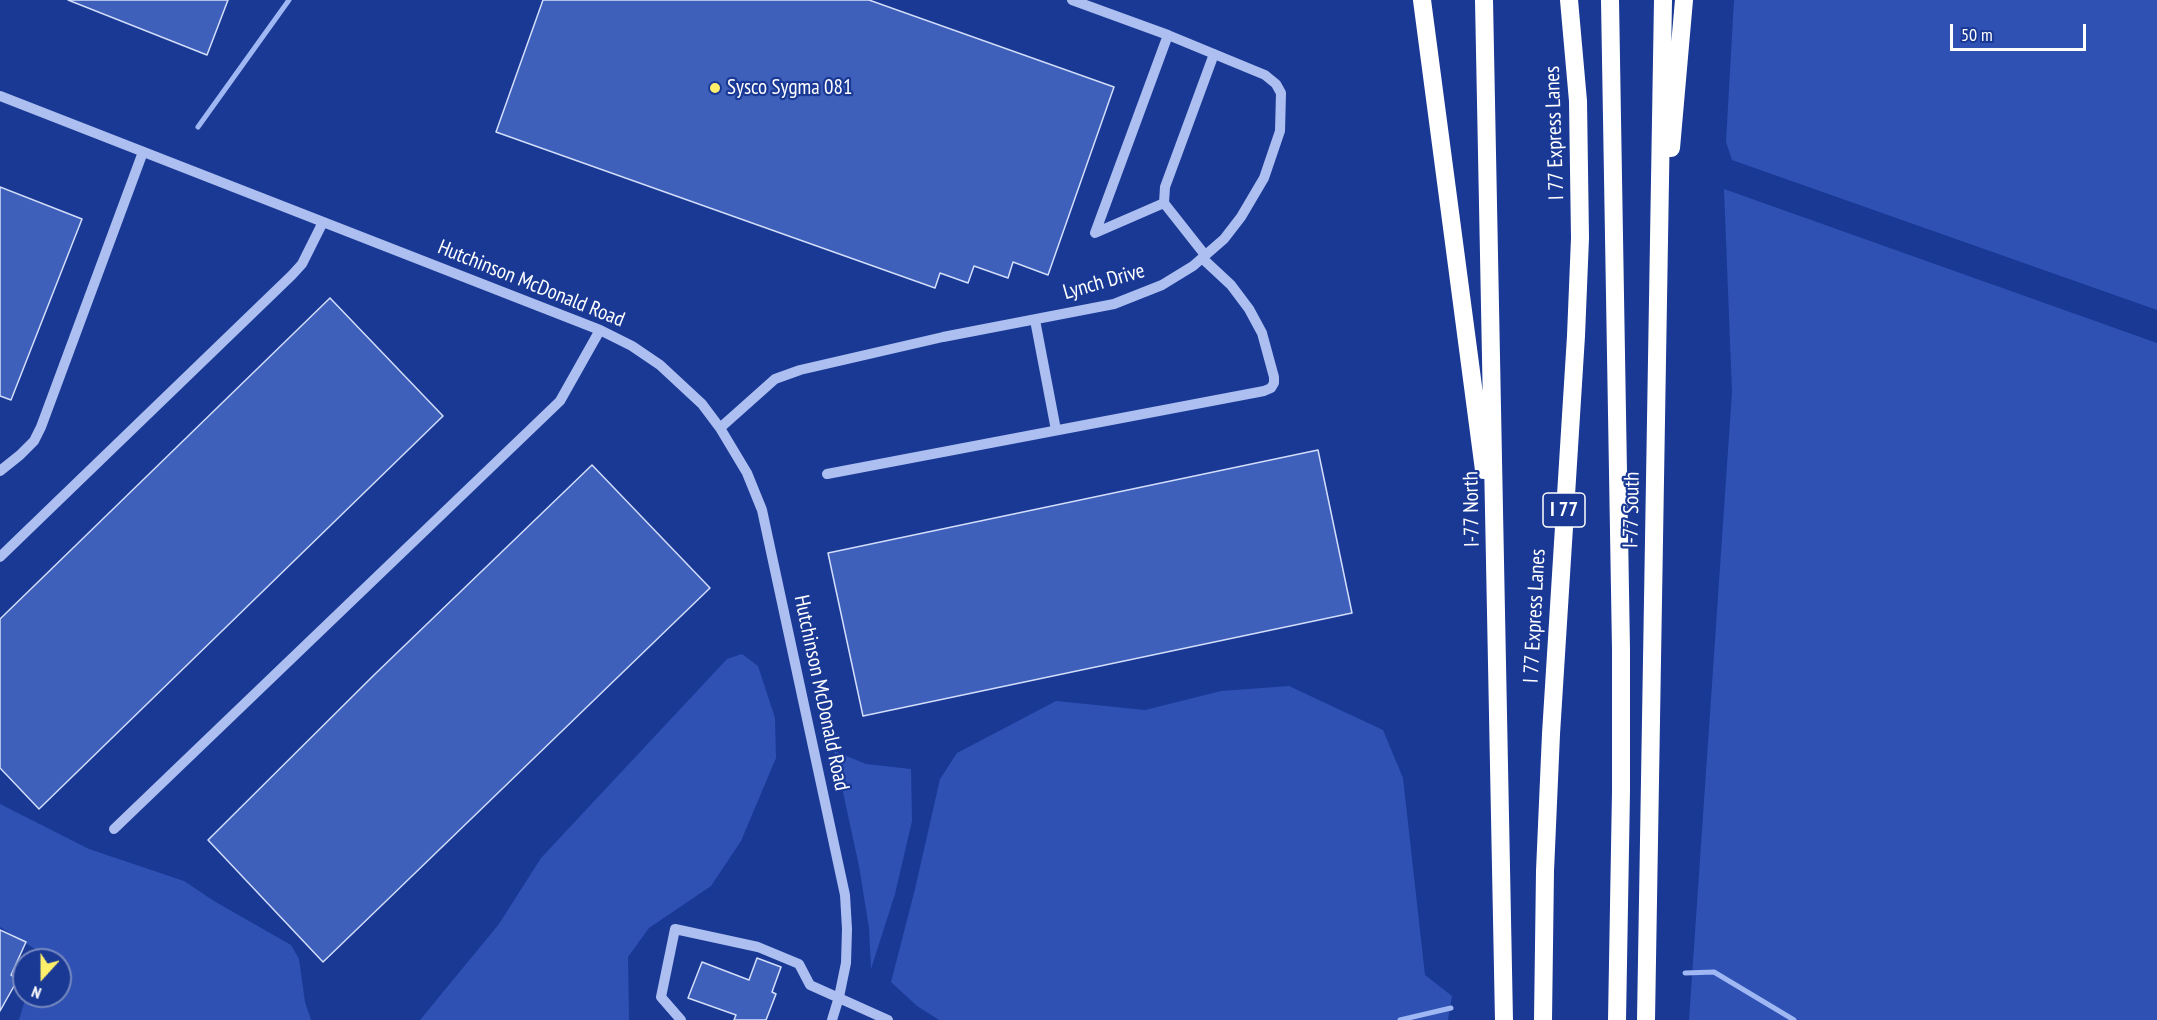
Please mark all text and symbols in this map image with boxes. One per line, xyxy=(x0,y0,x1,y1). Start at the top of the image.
scale bar xyxy=(1953,12,2090,50)
text: 50 m xyxy=(1961,23,1993,46)
street label: I 77 Express Lanes xyxy=(1540,65,1570,201)
place label: Sysco Sygma 081 xyxy=(727,75,852,101)
marker: Sysco Sygma 081 xyxy=(708,81,722,95)
street label: Hutchinson McDonald Road xyxy=(434,235,628,333)
street label: Lynch Drive xyxy=(1060,258,1148,306)
street label: I-77 North xyxy=(1459,471,1485,547)
street label: I-77 South xyxy=(1619,472,1645,548)
road number: I 77 xyxy=(1543,493,1585,527)
street label: I 77 Express Lanes xyxy=(1519,548,1551,684)
street label: Hutchinson McDonald Road xyxy=(788,593,854,793)
north arrow xyxy=(12,948,72,1008)
text: N xyxy=(29,982,44,1004)

